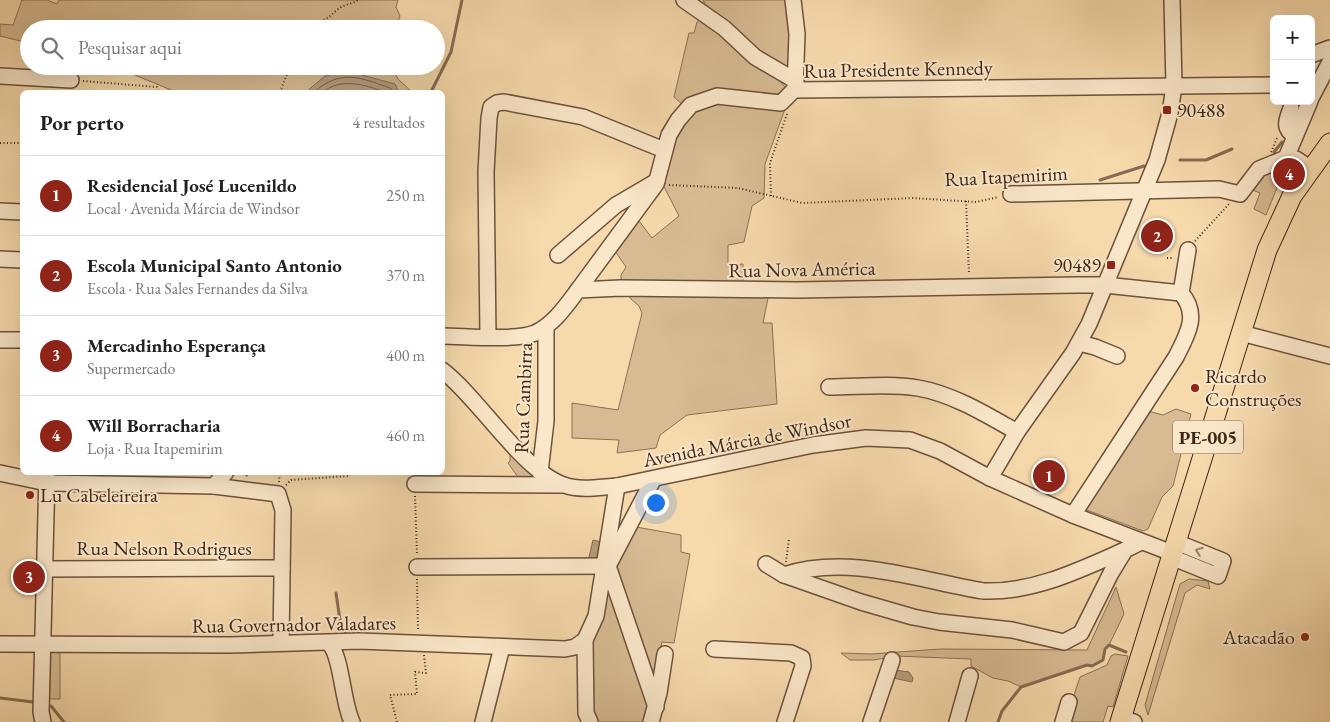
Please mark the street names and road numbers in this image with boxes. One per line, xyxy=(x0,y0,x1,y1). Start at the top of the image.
street label: Rua Presidente Kennedy xyxy=(803,54,993,84)
street label: Rua Itapemirim xyxy=(944,160,1069,192)
street label: Rua Nova América xyxy=(728,255,876,283)
street label: Rua Cambirra xyxy=(508,342,538,454)
street label: Avenida Márcia de Windsor xyxy=(640,407,854,473)
road number: PE-005 xyxy=(1173,421,1243,454)
street label: Rua Nelson Rodrigues xyxy=(76,535,252,561)
street label: Rua Governador Valadares xyxy=(192,609,396,639)

